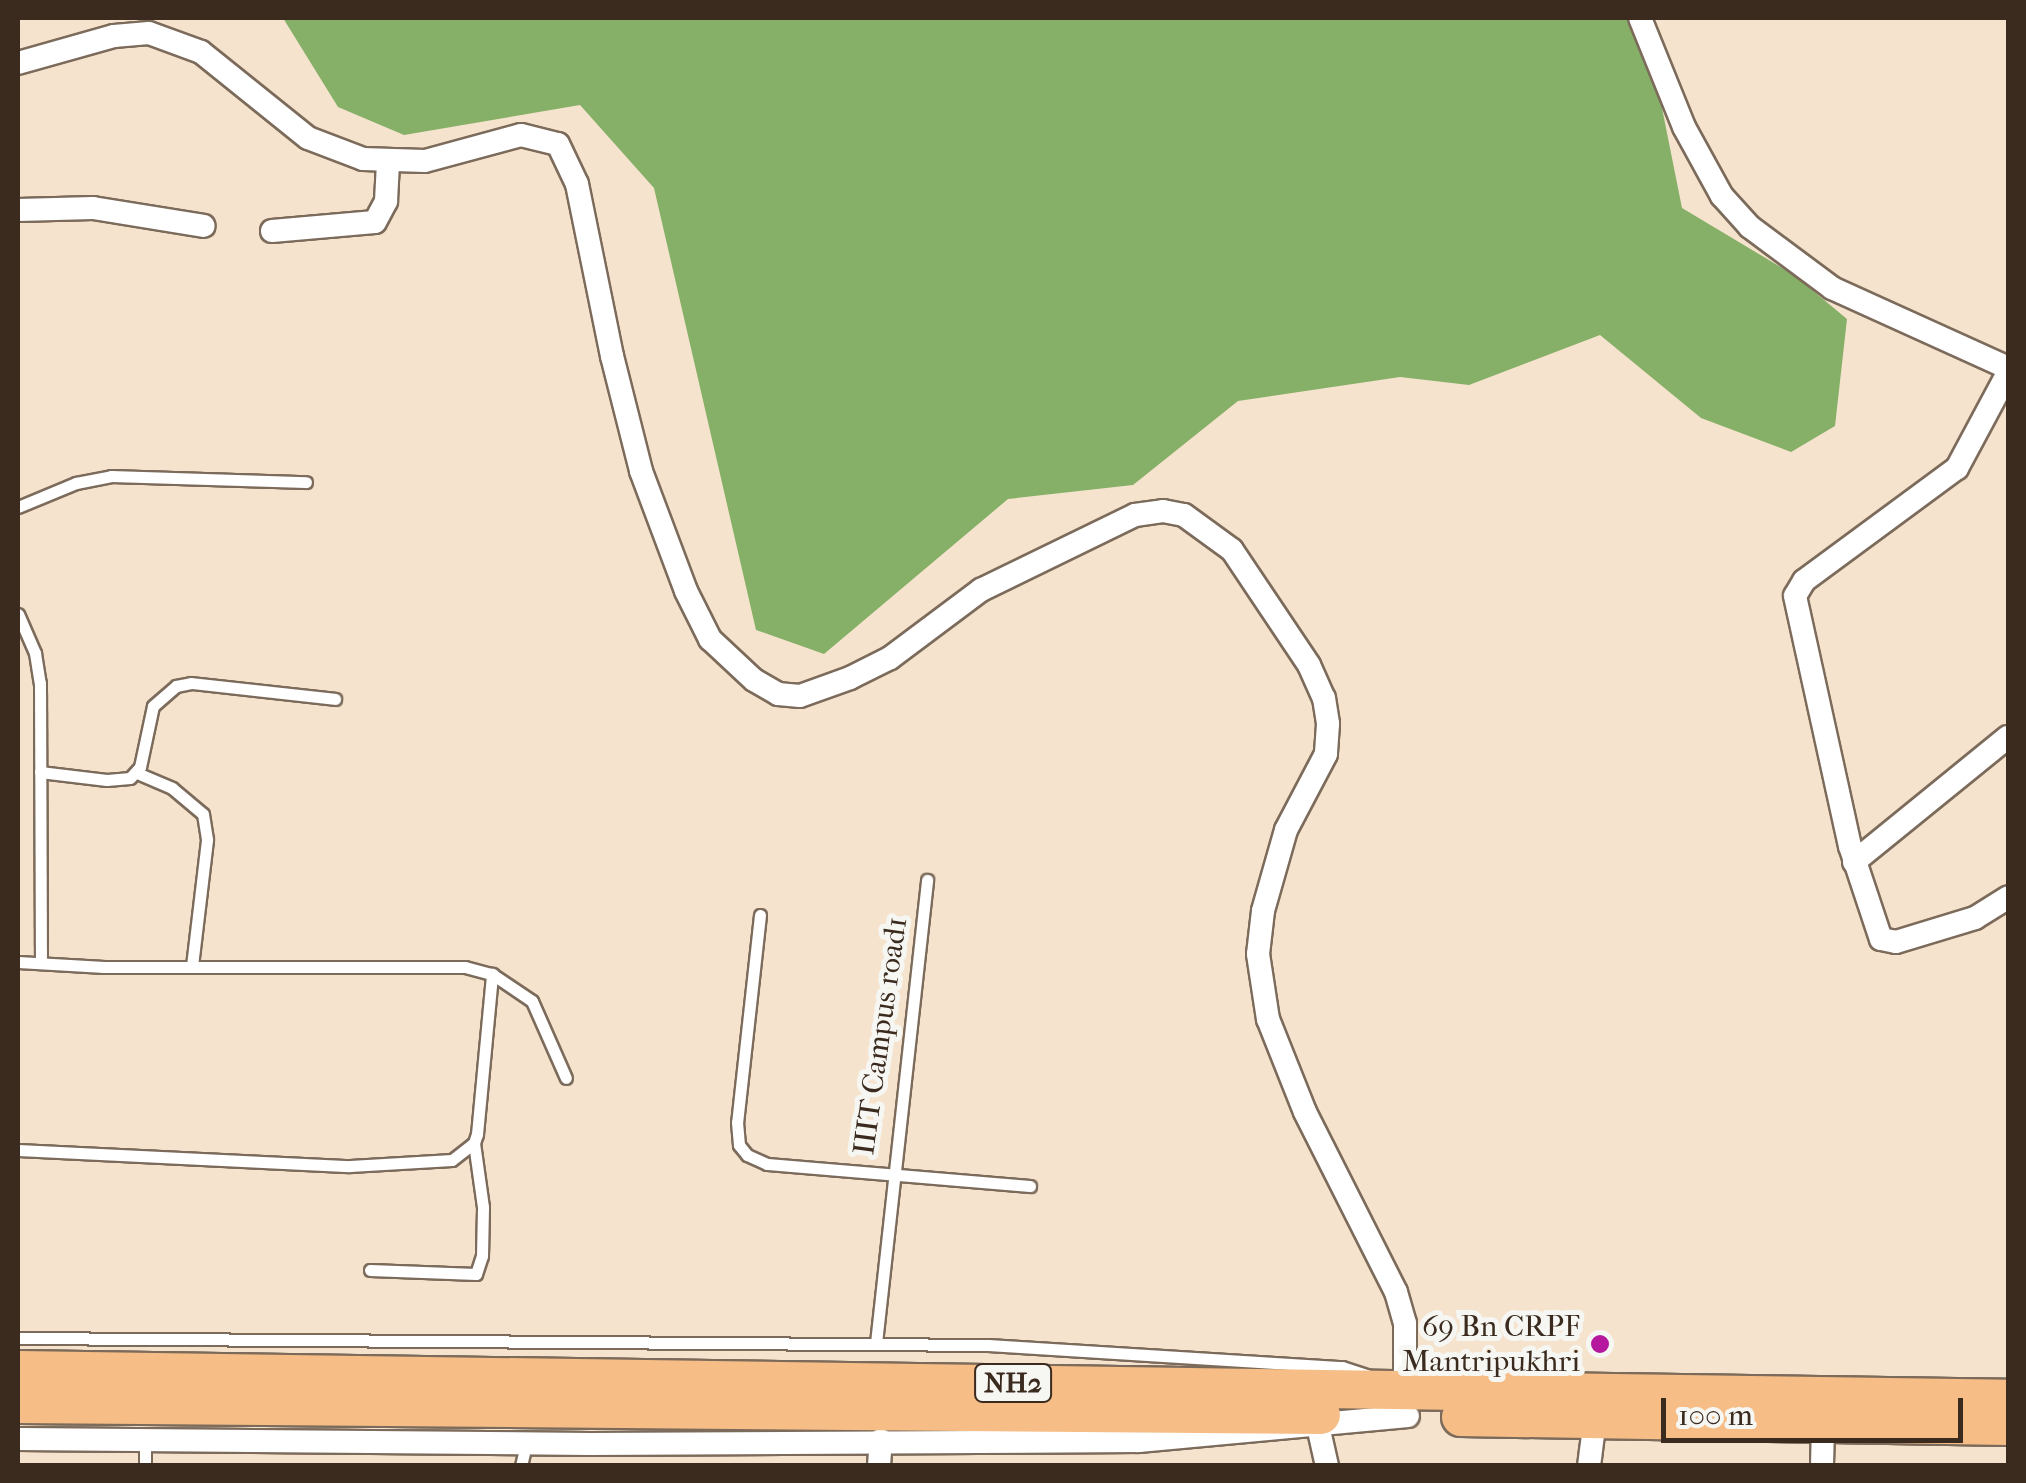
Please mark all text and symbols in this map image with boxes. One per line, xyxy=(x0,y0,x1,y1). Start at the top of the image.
street label: IIIT Campus road1 xyxy=(846,915,916,1157)
place label: 69 Bn CRPF Mantripukhri xyxy=(1402,1309,1580,1380)
marker: 69 Bn CRPF Mantripukhri xyxy=(1589,1333,1611,1355)
road number: NH2 xyxy=(973,1360,1053,1406)
scale bar xyxy=(1666,1378,1968,1440)
text: 100 m xyxy=(1678,1398,1753,1433)

